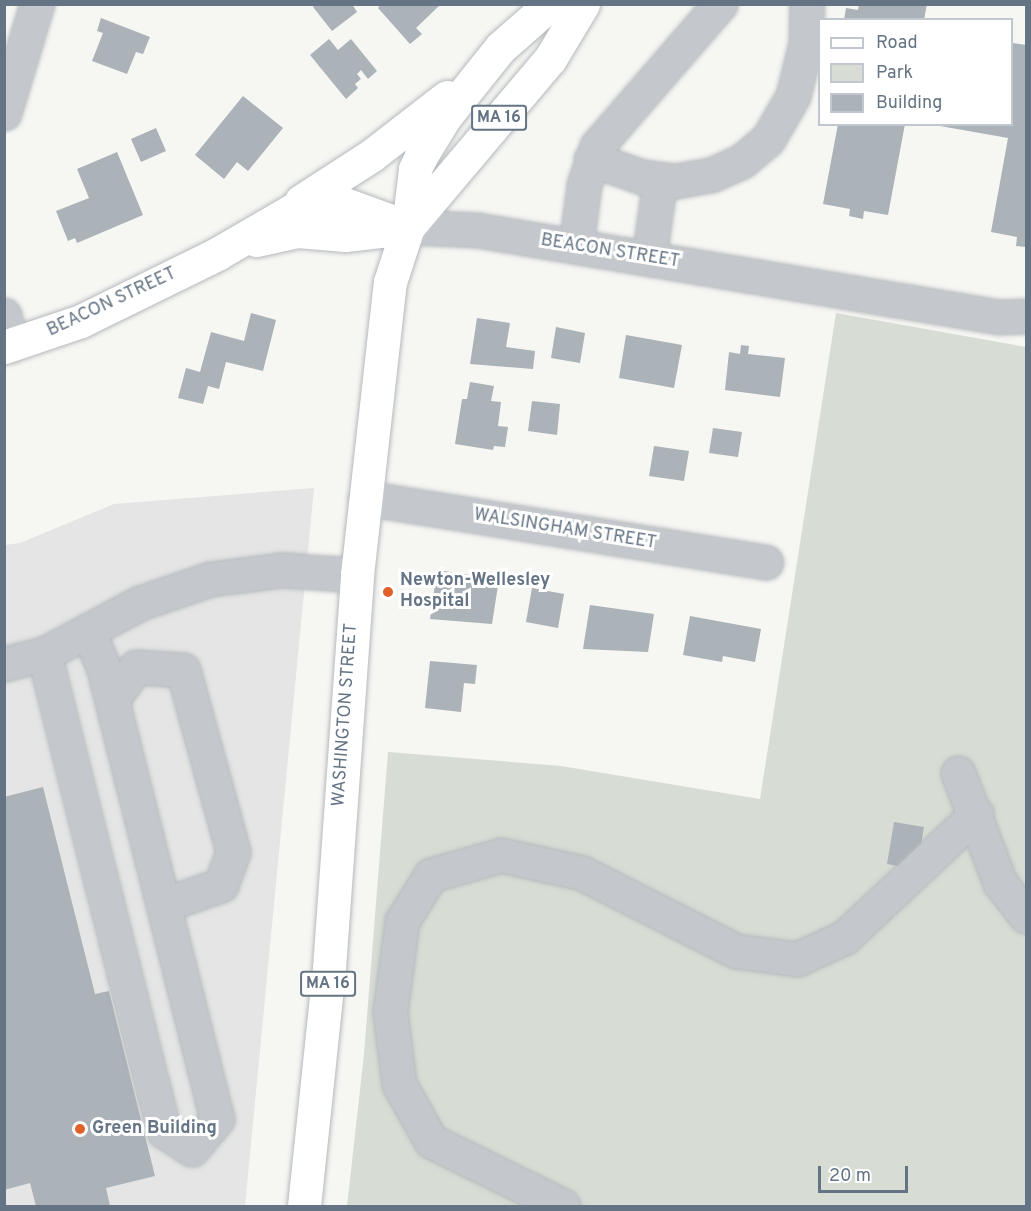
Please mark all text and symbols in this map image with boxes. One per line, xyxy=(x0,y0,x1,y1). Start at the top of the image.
legend xyxy=(818,18,1013,126)
text: Road xyxy=(876,32,918,55)
text: Park xyxy=(876,62,913,85)
text: Building xyxy=(876,92,942,115)
road number: MA 16 xyxy=(470,105,528,131)
street label: BEACON STREET xyxy=(539,230,681,274)
street label: BEACON STREET xyxy=(44,264,180,342)
street label: WALSINGHAM STREET xyxy=(472,505,658,555)
place label: Newton-Wellesley Hospital xyxy=(400,571,550,614)
marker: Newton-Wellesley Hospital xyxy=(381,585,395,599)
street label: WASHINGTON STREET xyxy=(329,623,363,807)
road number: MA 16 xyxy=(300,971,356,997)
place label: Green Building xyxy=(92,1118,217,1140)
marker: Green Building xyxy=(73,1122,87,1136)
scale bar xyxy=(821,1154,911,1192)
text: 20 m xyxy=(829,1165,871,1188)

